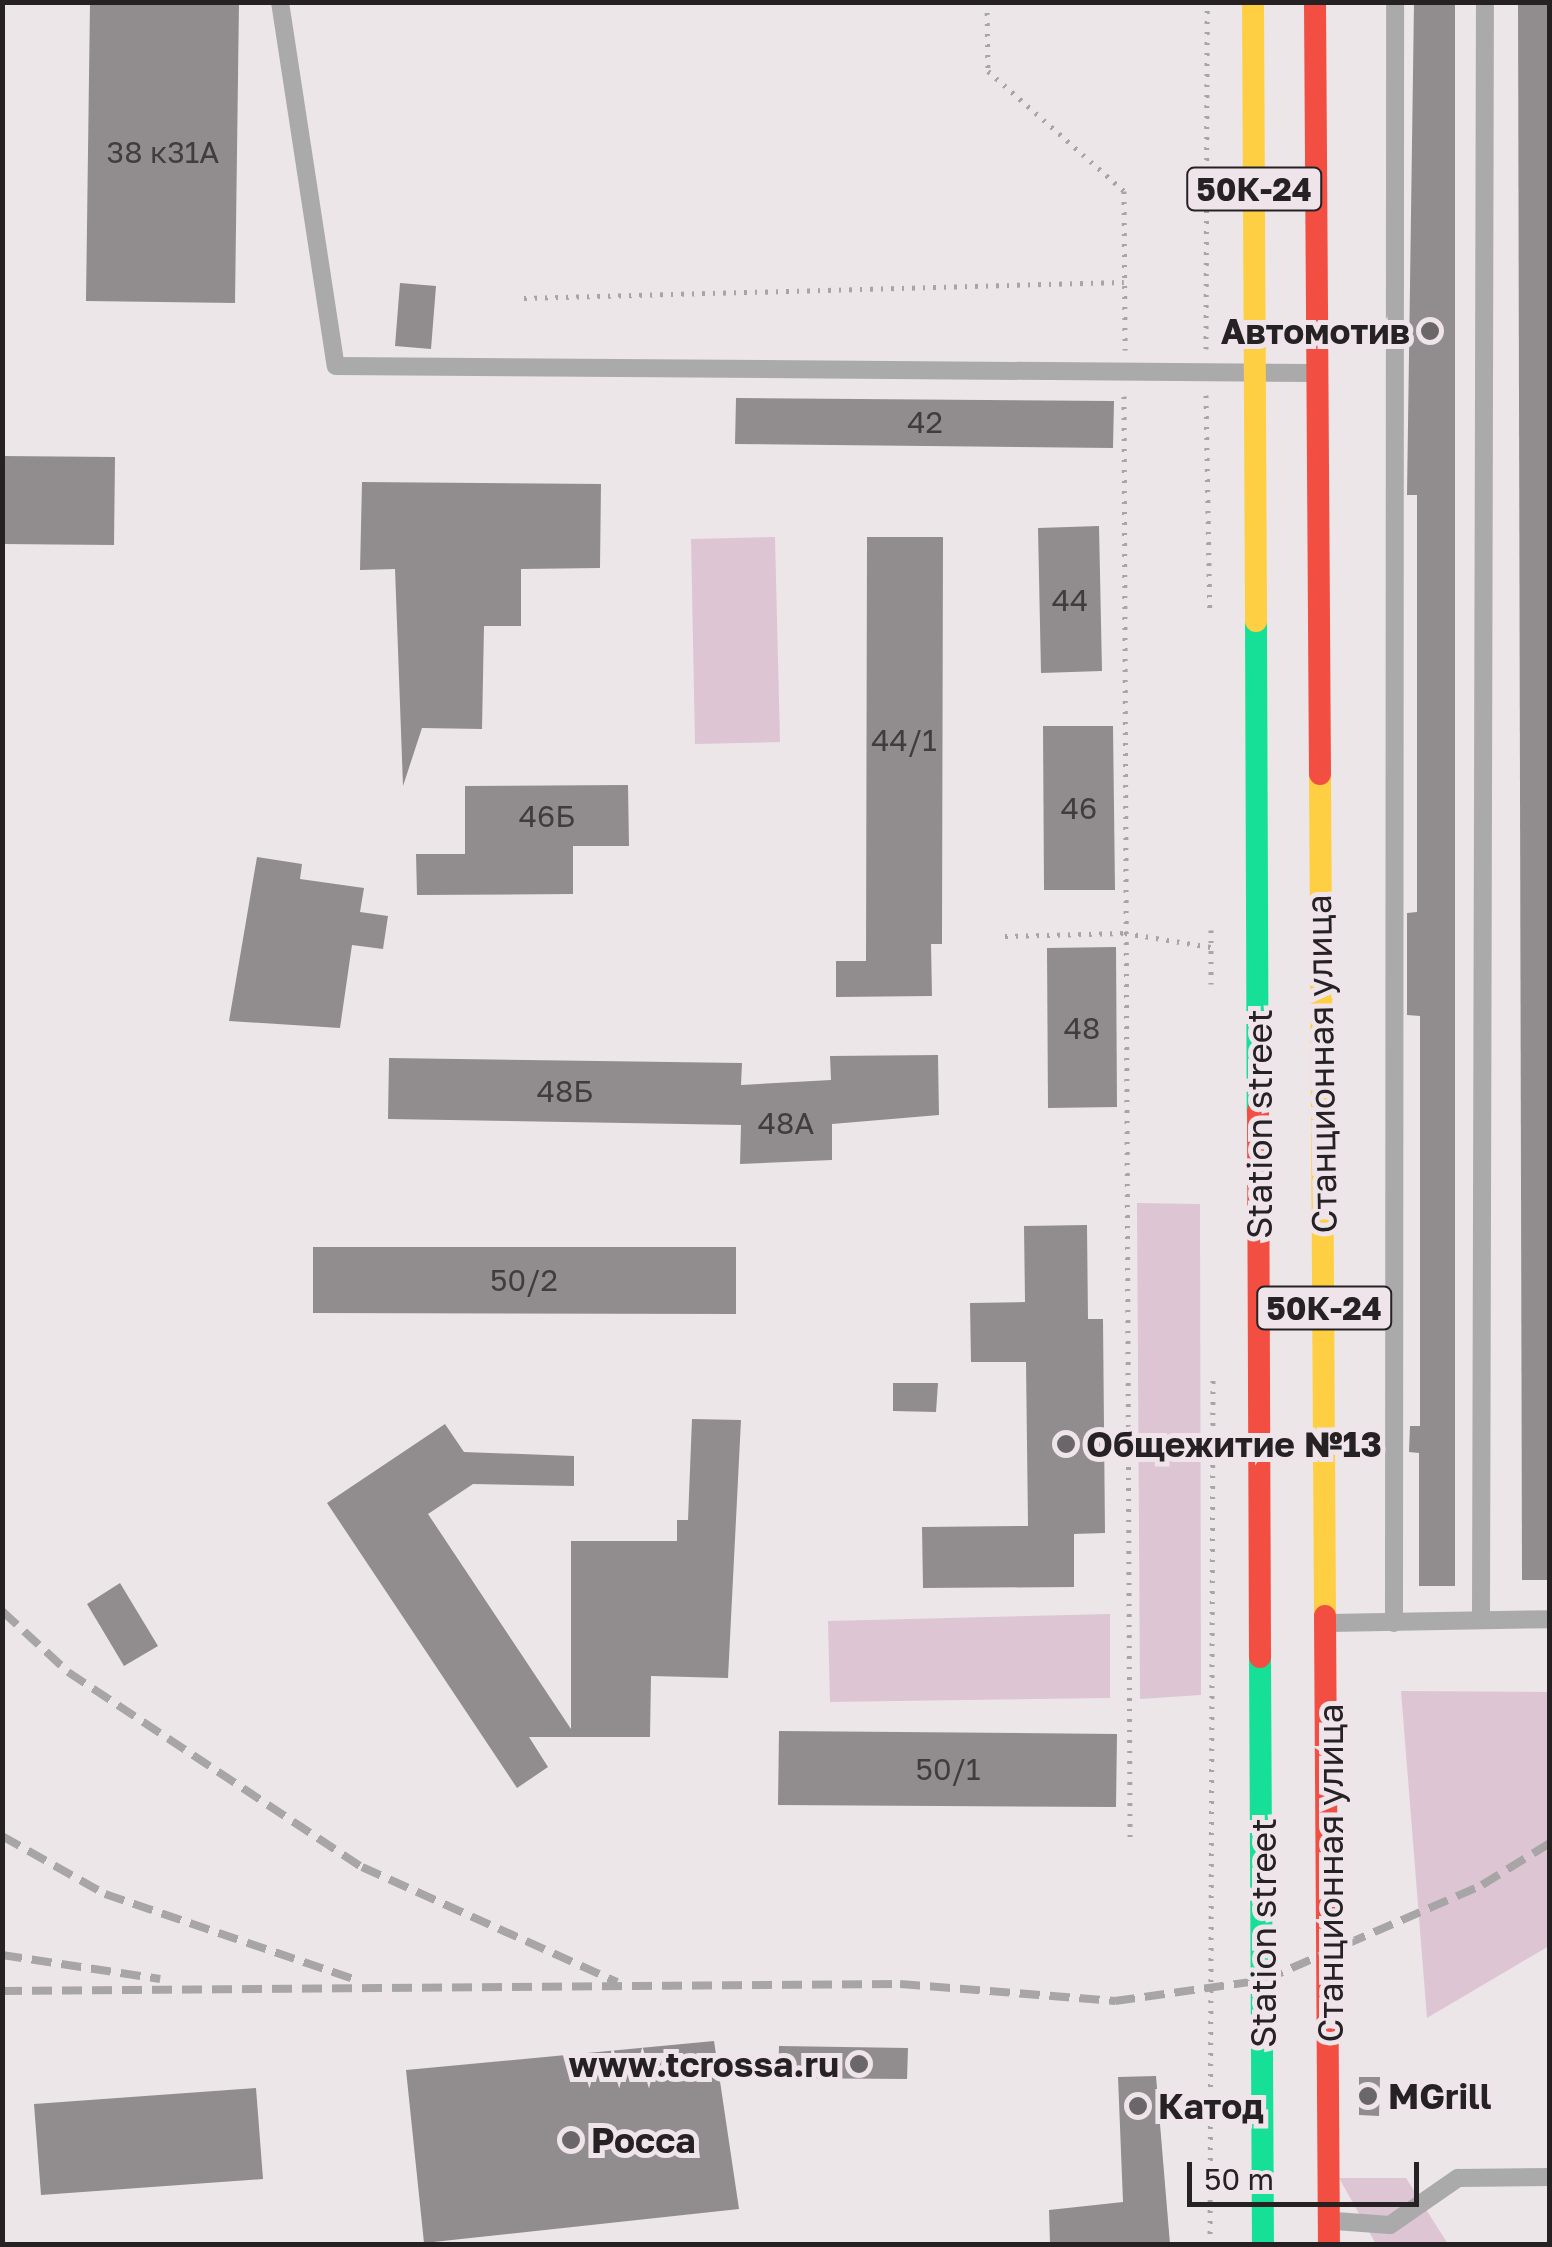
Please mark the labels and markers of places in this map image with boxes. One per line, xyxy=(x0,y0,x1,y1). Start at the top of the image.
place label: Автомотив xyxy=(1221,310,1410,352)
marker: Автомотив xyxy=(1419,320,1441,342)
place label: Общежитие №13 xyxy=(1086,1423,1382,1465)
marker: Общежитие №13 xyxy=(1055,1433,1077,1455)
place label: www.tcrossa.ru xyxy=(569,2043,839,2085)
marker: www.tcrossa.ru xyxy=(848,2053,870,2075)
place label: MGrill xyxy=(1388,2075,1492,2117)
place label: Катод xyxy=(1158,2085,1264,2127)
marker: MGrill xyxy=(1357,2085,1379,2107)
marker: Катод xyxy=(1127,2095,1149,2117)
place label: Росса xyxy=(591,2119,696,2161)
marker: Росса xyxy=(560,2129,582,2151)

